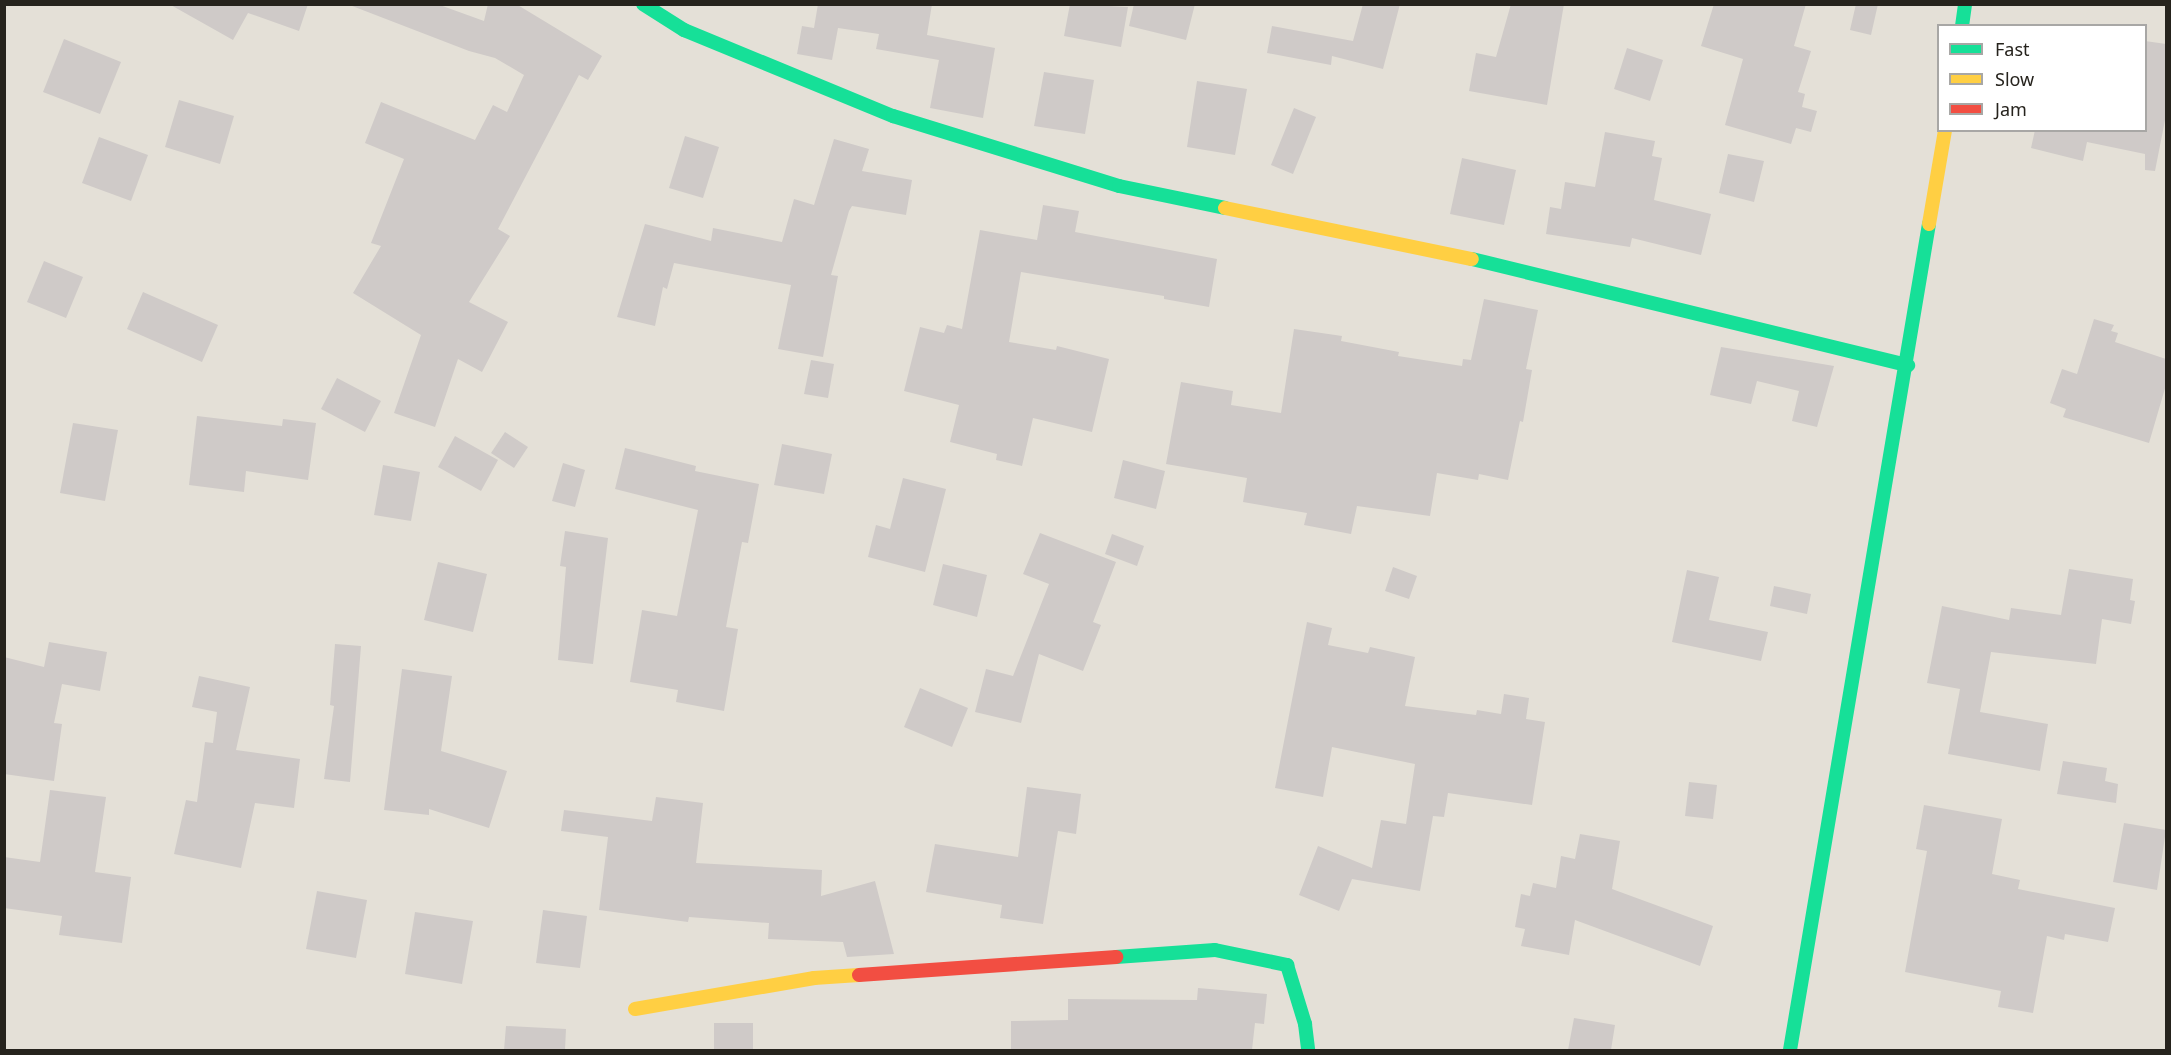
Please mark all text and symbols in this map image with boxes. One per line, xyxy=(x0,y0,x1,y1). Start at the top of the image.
legend xyxy=(1937,24,2147,132)
text: Fast xyxy=(1995,37,2030,61)
text: Slow xyxy=(1995,67,2034,91)
text: Jam xyxy=(1995,97,2027,121)

